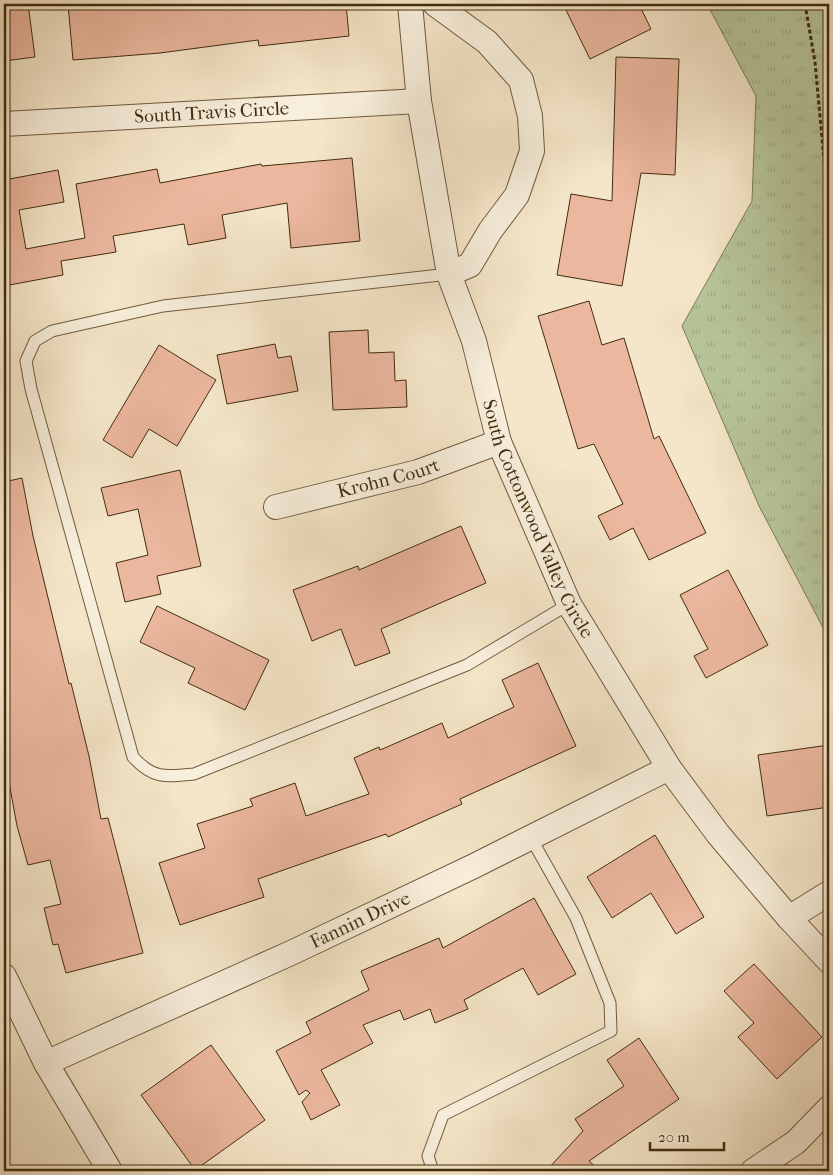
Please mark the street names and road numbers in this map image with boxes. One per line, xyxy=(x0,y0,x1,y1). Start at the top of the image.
street label: South Travis Circle xyxy=(134,97,290,128)
street label: South Cottonwood Valley Circle xyxy=(478,397,598,642)
street label: Krohn Court xyxy=(335,454,443,502)
street label: Fannin Drive xyxy=(306,887,414,953)

